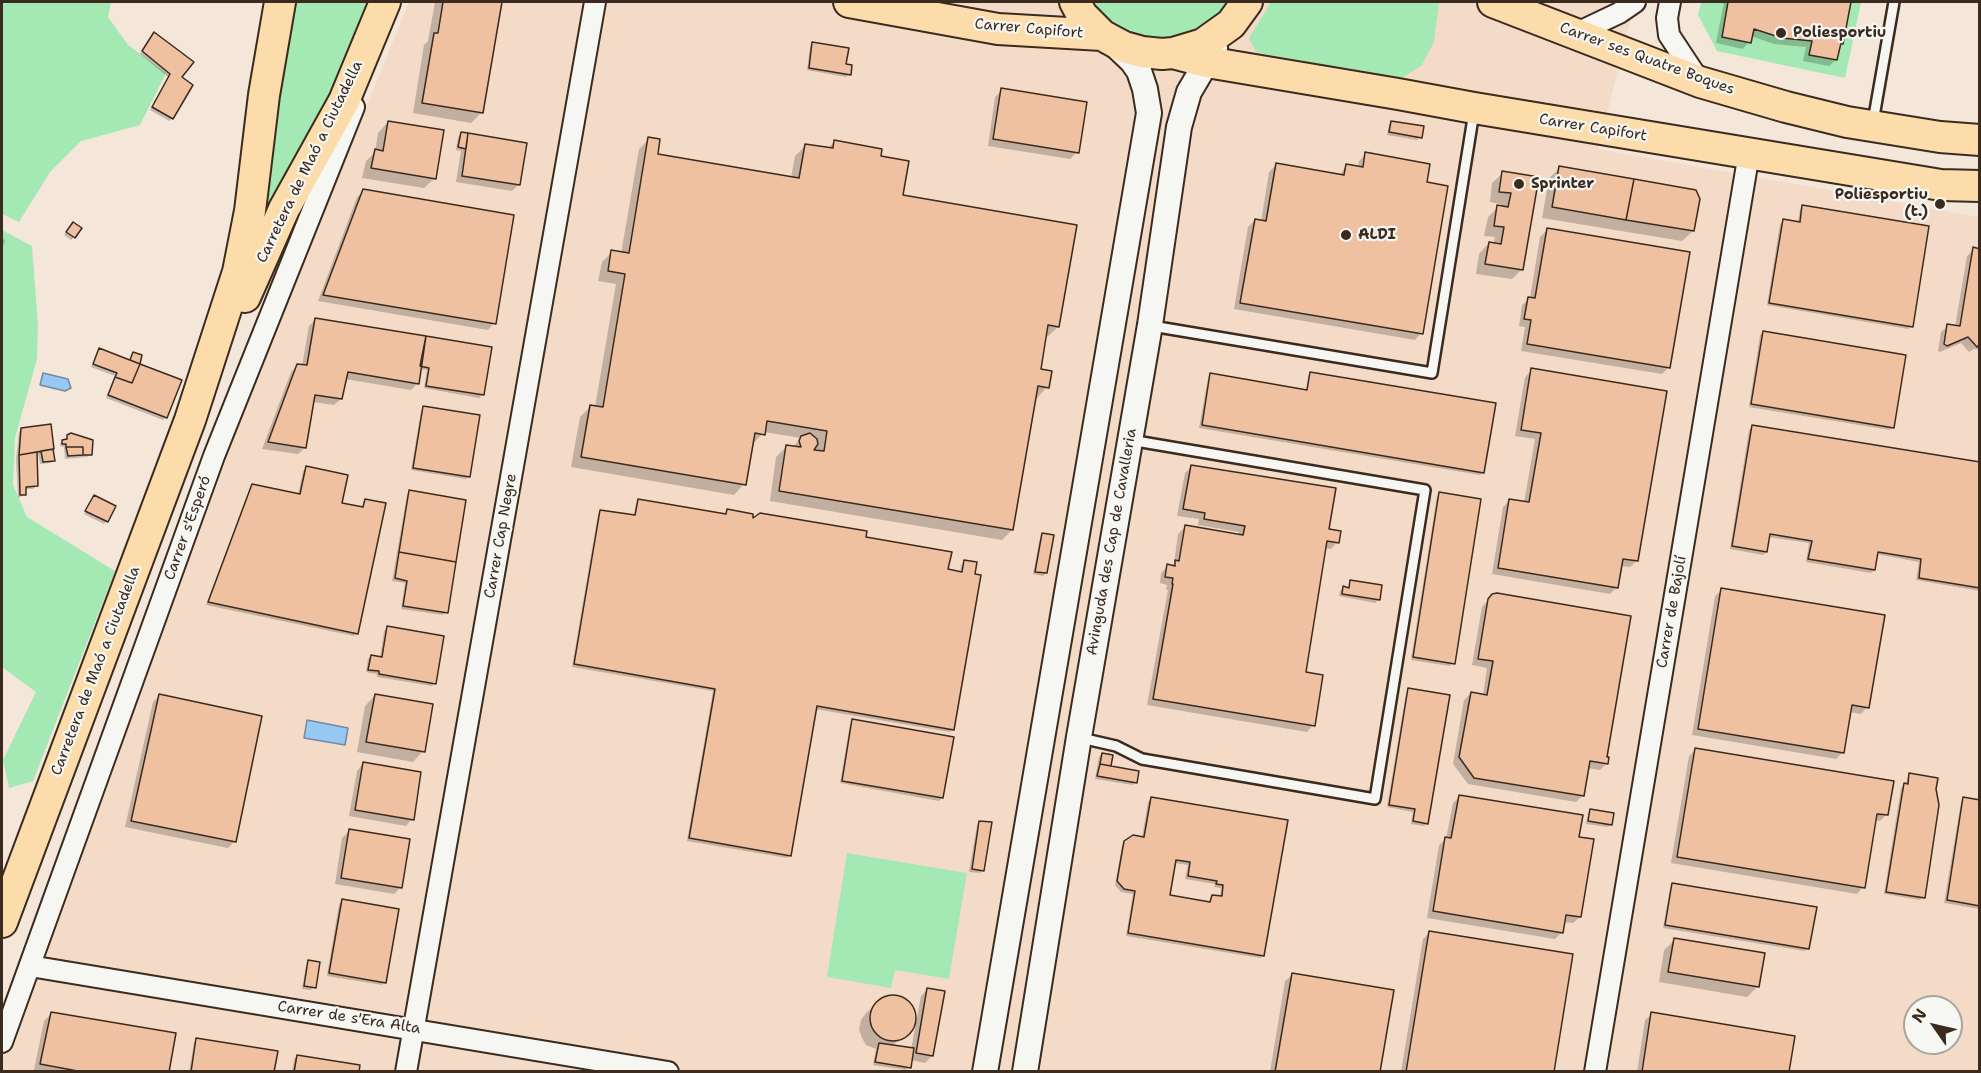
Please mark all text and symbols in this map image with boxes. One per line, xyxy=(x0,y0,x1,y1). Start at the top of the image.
street label: Carrer Capifort xyxy=(974,15,1084,43)
street label: Carrer ses Quatre Boques xyxy=(1557,19,1737,99)
place label: Poliesportiu xyxy=(1793,24,1886,42)
marker: Poliesportiu xyxy=(1774,26,1788,40)
street label: Carretera de Maó a Ciutadella xyxy=(253,58,367,266)
street label: Carrer Capifort xyxy=(1538,111,1648,145)
place label: Sprinter xyxy=(1531,175,1594,193)
marker: Sprinter xyxy=(1512,177,1526,191)
place label: Poliesportiu (t.) xyxy=(1835,186,1928,221)
marker: Poliesportiu (t.) xyxy=(1933,197,1947,211)
place label: ALDI xyxy=(1358,226,1396,244)
marker: ALDI xyxy=(1339,228,1353,242)
street label: Avinguda des Cap de Cavalleria xyxy=(1083,427,1141,657)
street label: Carrer Cap Negre xyxy=(481,472,521,600)
street label: Carrer s'Esperó xyxy=(161,473,215,583)
street label: Carrer de Bajolí xyxy=(1653,554,1691,670)
street label: Carretera de Maó a Ciutadella xyxy=(48,564,144,778)
north arrow xyxy=(1903,995,1963,1055)
street label: Carrer de s'Era Alta xyxy=(276,998,422,1038)
text: N xyxy=(1907,1005,1932,1027)

